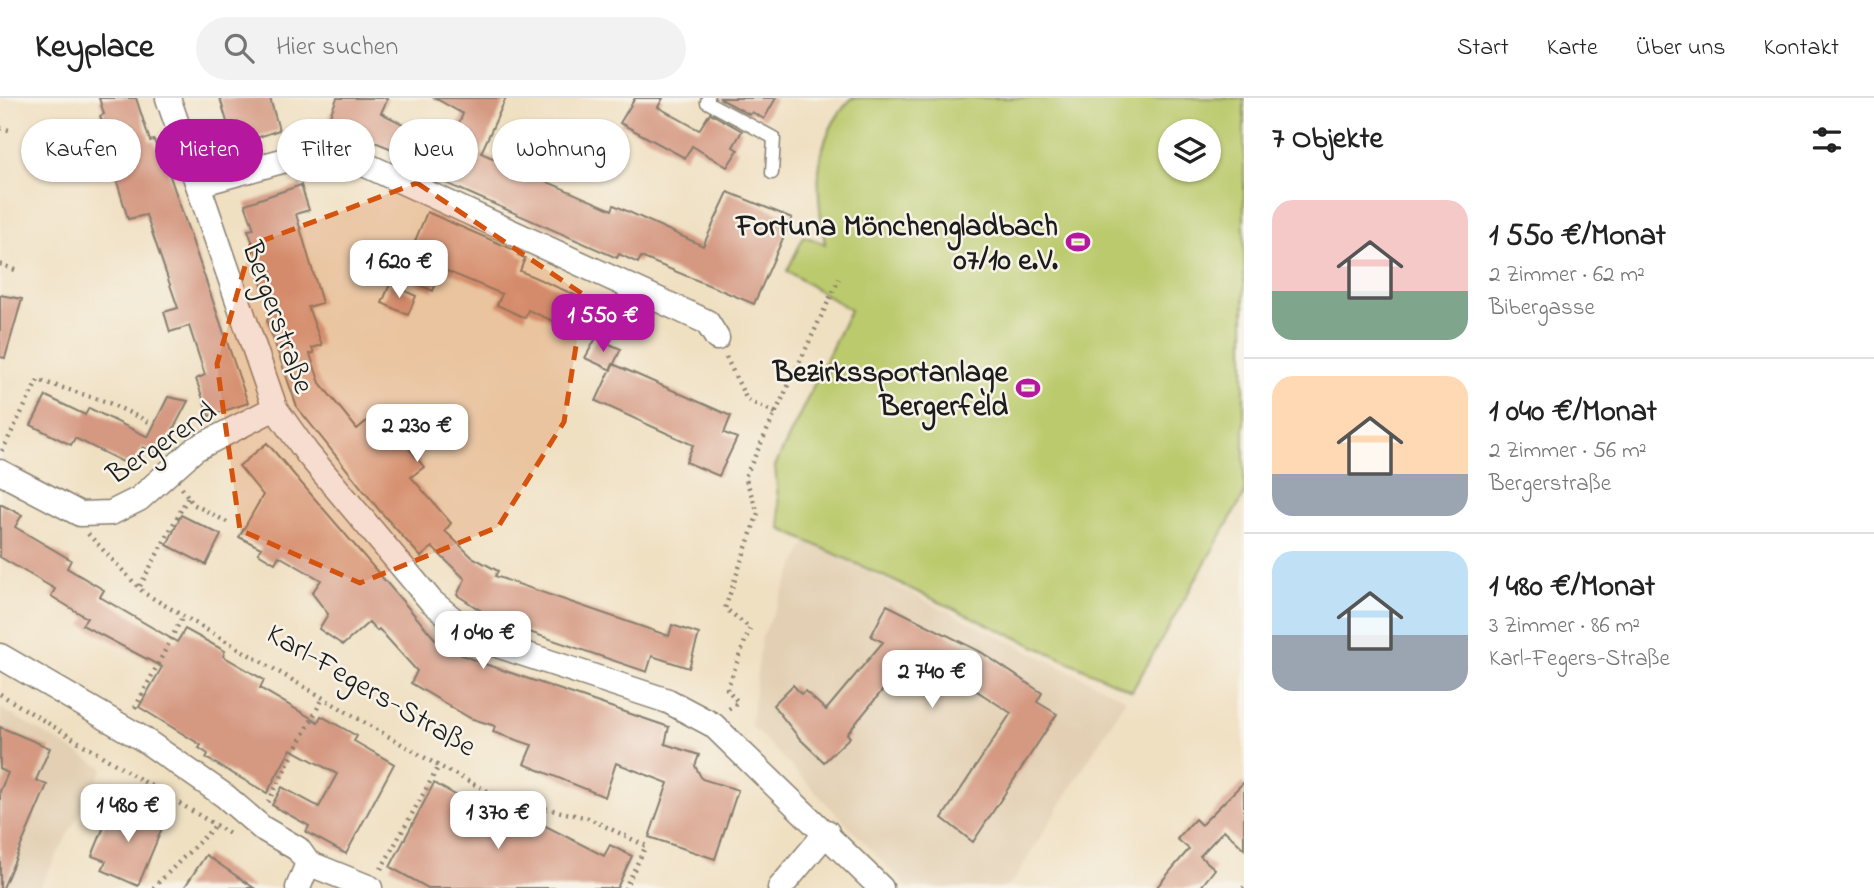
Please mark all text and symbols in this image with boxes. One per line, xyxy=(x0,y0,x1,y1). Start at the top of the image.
search box xyxy=(196,17,686,80)
text: Keyplace xyxy=(35,24,154,72)
icon: search xyxy=(220,29,258,67)
text: Hier suchen xyxy=(276,29,398,67)
text: Start xyxy=(1457,31,1509,66)
text: Karte xyxy=(1547,31,1598,66)
text: Über uns xyxy=(1636,31,1725,66)
text: Kontakt xyxy=(1763,31,1839,66)
text: 7 Objekte xyxy=(1272,118,1383,162)
chip: Kaufen xyxy=(21,119,141,182)
chip: Mieten xyxy=(155,119,263,182)
chip: Filter xyxy=(277,119,375,182)
chip: Neu xyxy=(389,119,478,182)
chip: Wohnung xyxy=(492,119,630,182)
map controls xyxy=(1158,119,1221,182)
button: layers xyxy=(1158,119,1221,182)
icon: filters xyxy=(1808,121,1846,159)
place label: Fortuna Mönchengladbach 07/10 e.V. xyxy=(734,206,1058,284)
text: 1 550 €/Monat xyxy=(1489,215,1666,259)
sports icon: Fortuna Mönchengladbach 07/10 e.V. xyxy=(1064,228,1092,256)
icon: home xyxy=(1328,228,1412,312)
street label: Bergerstraße xyxy=(228,235,324,401)
pin: 1 620 € xyxy=(334,240,464,300)
text: 1 620 € xyxy=(366,246,432,279)
text: 2 Zimmer · 62 m² xyxy=(1489,259,1645,292)
text: Bibergasse xyxy=(1489,292,1595,325)
pin: 1 550 € xyxy=(538,294,668,354)
text: 1 550 € xyxy=(567,300,639,333)
place label: Bezirkssportanlage Bergerfeld xyxy=(771,352,1010,431)
sports icon: Bezirkssportanlage Bergerfeld xyxy=(1014,374,1042,402)
street label: Bergerend xyxy=(98,391,227,498)
text: 1 040 €/Monat xyxy=(1489,391,1657,435)
pin: 2 230 € xyxy=(352,404,482,464)
icon: home xyxy=(1328,404,1412,488)
text: 2 230 € xyxy=(382,410,452,443)
text: 2 Zimmer · 56 m² xyxy=(1489,435,1647,468)
text: Bergerstraße xyxy=(1489,468,1611,501)
text: 1 480 €/Monat xyxy=(1489,566,1655,610)
icon: home xyxy=(1328,579,1412,663)
text: 3 Zimmer · 86 m² xyxy=(1489,610,1640,643)
pin: 1 040 € xyxy=(418,612,548,671)
street label: Karl-Fegers-Straße xyxy=(257,614,484,770)
text: 1 040 € xyxy=(451,617,515,650)
text: Karl-Fegers-Straße xyxy=(1489,643,1670,676)
pin: 2 740 € xyxy=(867,650,997,710)
text: 2 740 € xyxy=(898,656,966,689)
pin: 1 480 € xyxy=(63,784,193,844)
text: 1 480 € xyxy=(97,790,159,823)
pin: 1 370 € xyxy=(433,792,563,851)
text: 1 370 € xyxy=(466,797,530,830)

